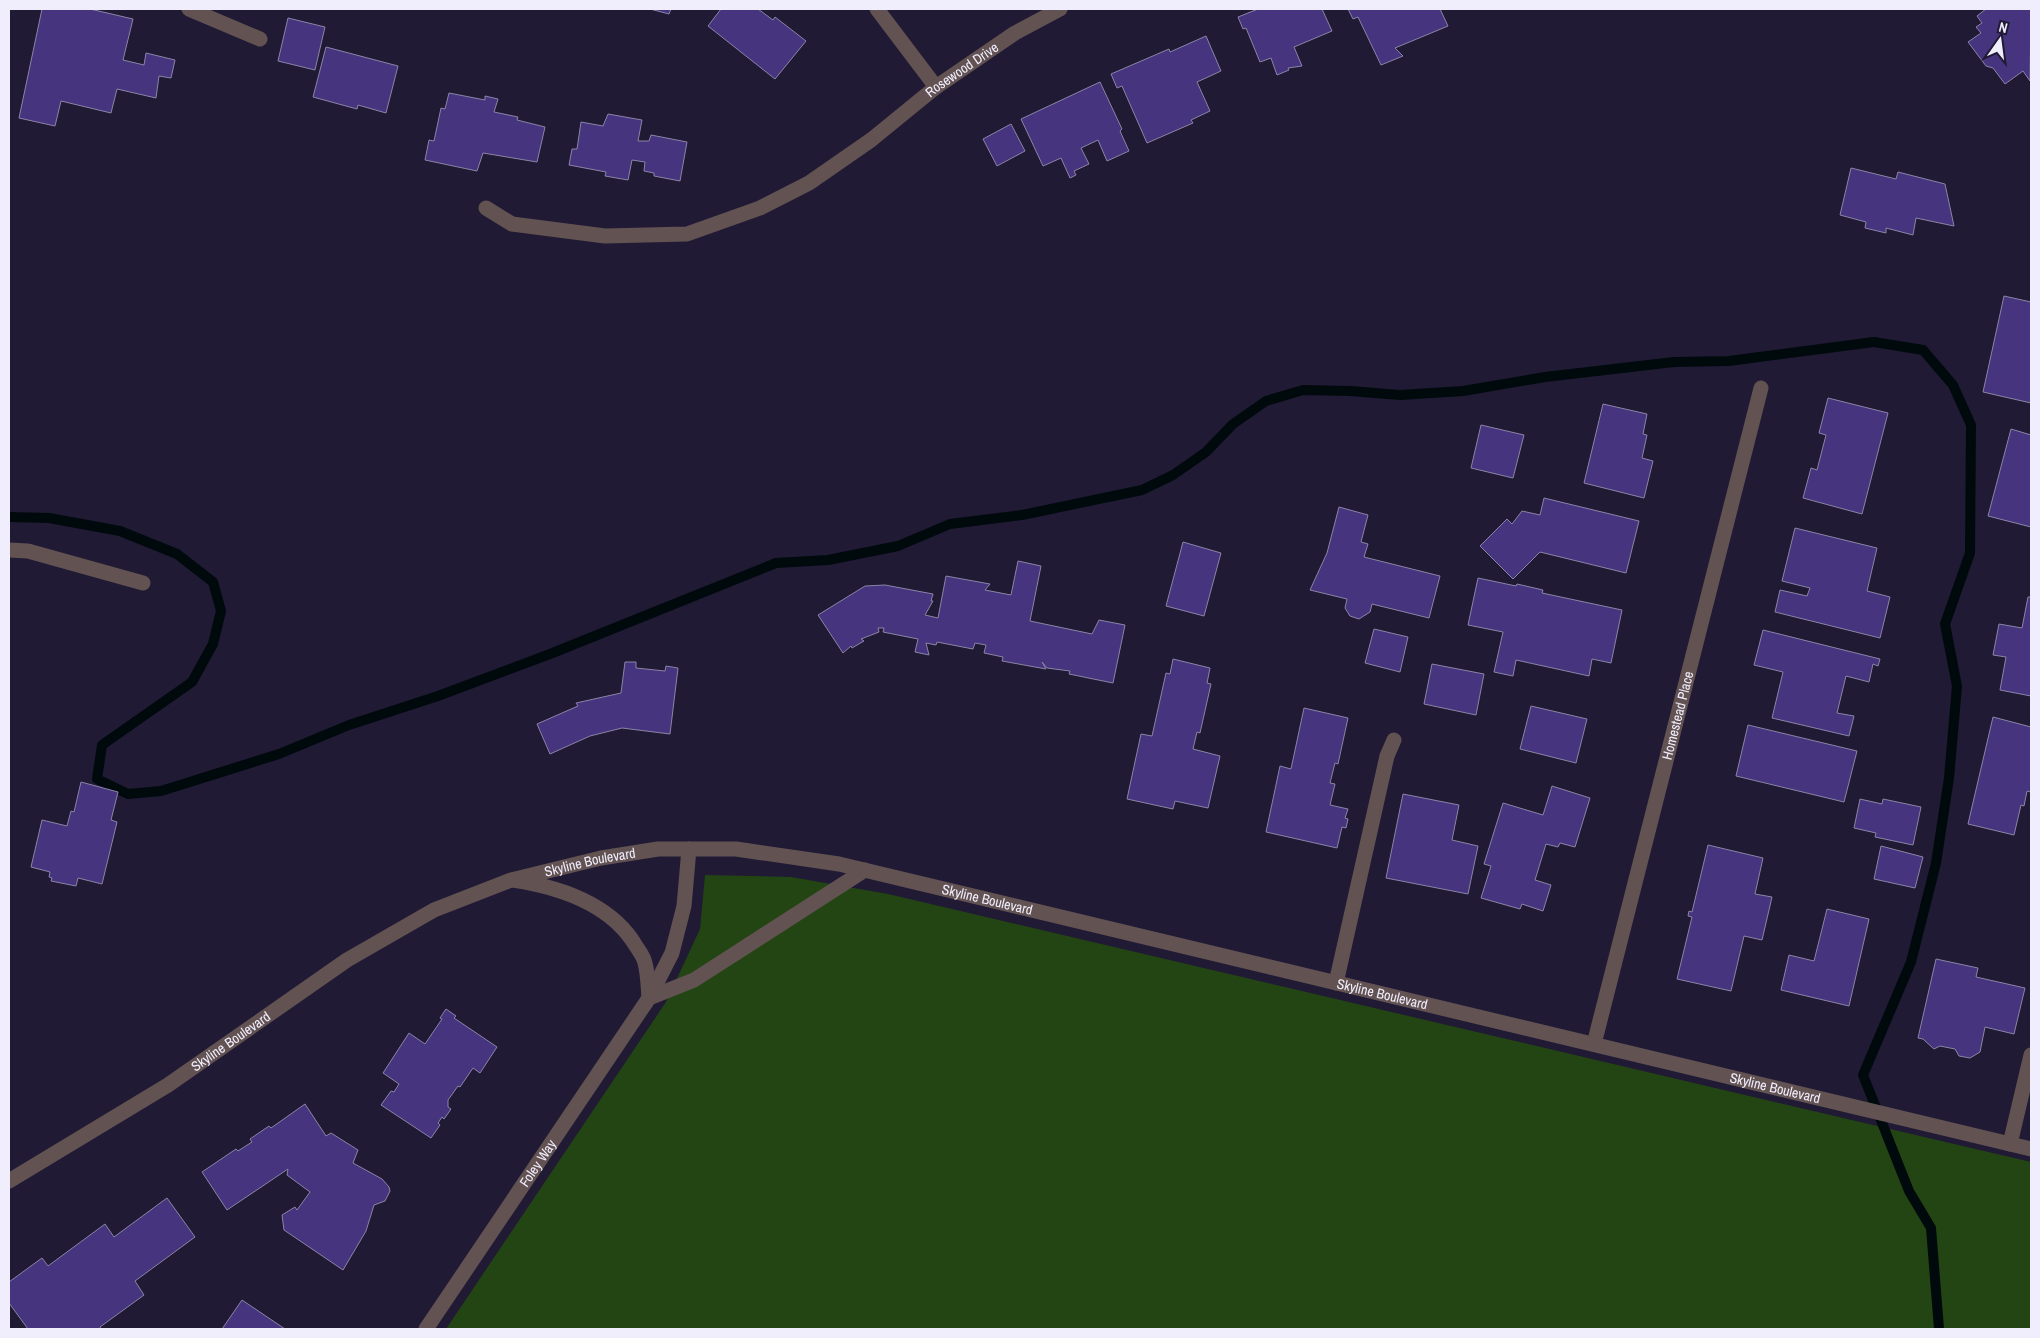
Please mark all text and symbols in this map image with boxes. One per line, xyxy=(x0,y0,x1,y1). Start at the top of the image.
north arrow xyxy=(1975,15,2025,65)
text: N xyxy=(1997,18,2009,37)
street label: Rosewood Drive xyxy=(922,38,1002,101)
street label: Homestead Place xyxy=(1658,669,1698,762)
street label: Skyline Boulevard xyxy=(542,844,637,881)
street label: Skyline Boulevard xyxy=(940,880,1035,919)
street label: Skyline Boulevard xyxy=(1335,974,1429,1013)
street label: Skyline Boulevard xyxy=(187,1007,274,1075)
street label: Skyline Boulevard xyxy=(1728,1068,1822,1107)
street label: Foley Way xyxy=(515,1136,560,1190)

